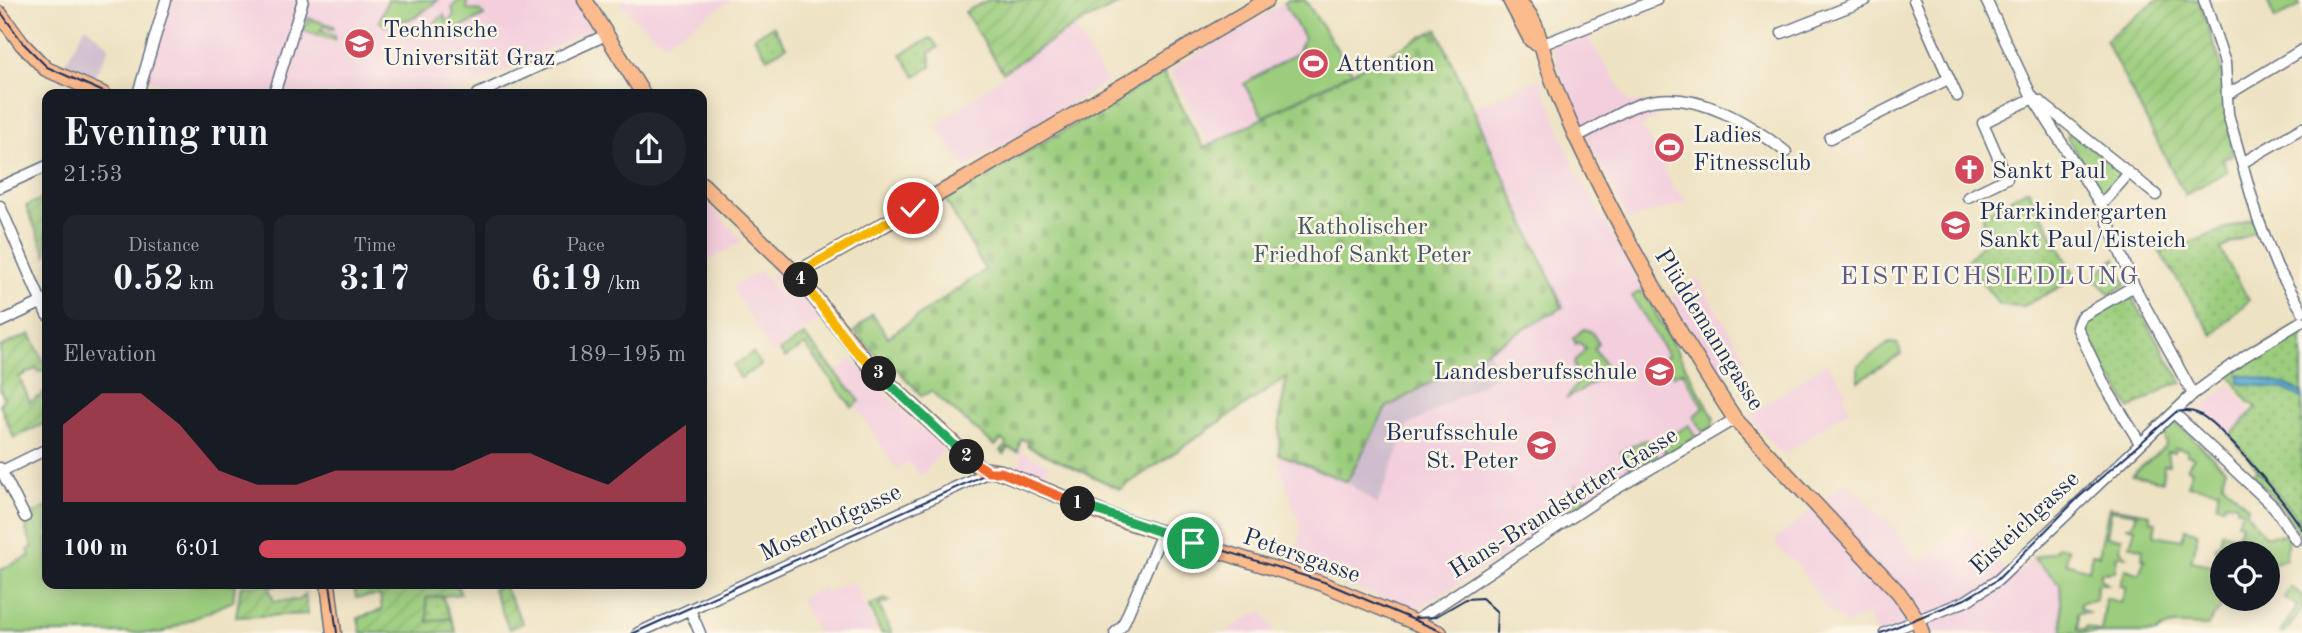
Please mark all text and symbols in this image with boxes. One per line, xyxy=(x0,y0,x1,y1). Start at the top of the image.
place label: Technische Universität Graz xyxy=(383,19,555,71)
school or university icon: Technische Universität Graz xyxy=(343,26,377,60)
sports icon: Attention xyxy=(1296,46,1330,80)
place label: Attention xyxy=(1336,53,1435,77)
button: share xyxy=(612,112,686,186)
text: Evening run xyxy=(63,116,269,154)
place label: Ladies Fitnessclub xyxy=(1693,124,1811,176)
sports icon: Ladies Fitnessclub xyxy=(1653,131,1687,165)
church icon: Sankt Paul xyxy=(1952,153,1986,187)
place label: Sankt Paul xyxy=(1992,160,2106,184)
text: 21:53 xyxy=(63,163,123,186)
pin xyxy=(883,178,943,238)
icon: check xyxy=(894,189,932,227)
place label: Pfarrkindergarten Sankt Paul/Eisteich xyxy=(1979,201,2186,253)
school or university icon: Pfarrkindergarten Sankt Paul/Eisteich xyxy=(1939,208,1973,242)
park label: Katholischer Friedhof Sankt Peter xyxy=(1253,216,1471,268)
text: Distance xyxy=(128,237,199,256)
text: Time xyxy=(353,237,396,256)
text: Pace xyxy=(566,237,605,256)
street label: Plüddemanngasse xyxy=(1649,245,1768,415)
text: 0.52 xyxy=(113,262,184,297)
text: 3:17 xyxy=(339,262,410,297)
text: 6:19 xyxy=(531,262,601,297)
pin: 4 xyxy=(784,262,818,298)
district label: EISTEICHSIEDLUNG xyxy=(1840,264,2140,290)
text: 4 xyxy=(795,270,806,289)
text: km xyxy=(184,275,214,294)
text: /km xyxy=(601,275,640,294)
text: Elevation xyxy=(63,343,157,366)
text: 189–195 m xyxy=(567,343,686,366)
school or university icon: Landesberufsschule xyxy=(1643,354,1677,388)
pin: 3 xyxy=(862,356,896,392)
place label: Landesberufsschule xyxy=(1434,361,1637,385)
text: 3 xyxy=(873,364,884,383)
place label: Berufsschule St. Peter xyxy=(1385,422,1518,474)
street label: Hans-Brandstetter-Gasse xyxy=(1446,424,1682,584)
school or university icon: Berufsschule St. Peter xyxy=(1524,429,1558,463)
pin: 2 xyxy=(950,440,984,475)
text: 2 xyxy=(961,447,972,466)
street label: Eisteichgasse xyxy=(1966,467,2085,580)
street label: Moserhofgasse xyxy=(756,481,905,567)
pin: 1 xyxy=(1060,486,1096,522)
text: 1 xyxy=(1072,494,1083,513)
pin xyxy=(1163,513,1223,573)
icon: arrive xyxy=(1174,524,1212,562)
street label: Petersgasse xyxy=(1240,526,1363,588)
text: 100 m xyxy=(63,537,128,560)
text: 6:01 xyxy=(175,537,221,560)
map controls xyxy=(2210,541,2280,611)
button: locate xyxy=(2210,541,2280,611)

